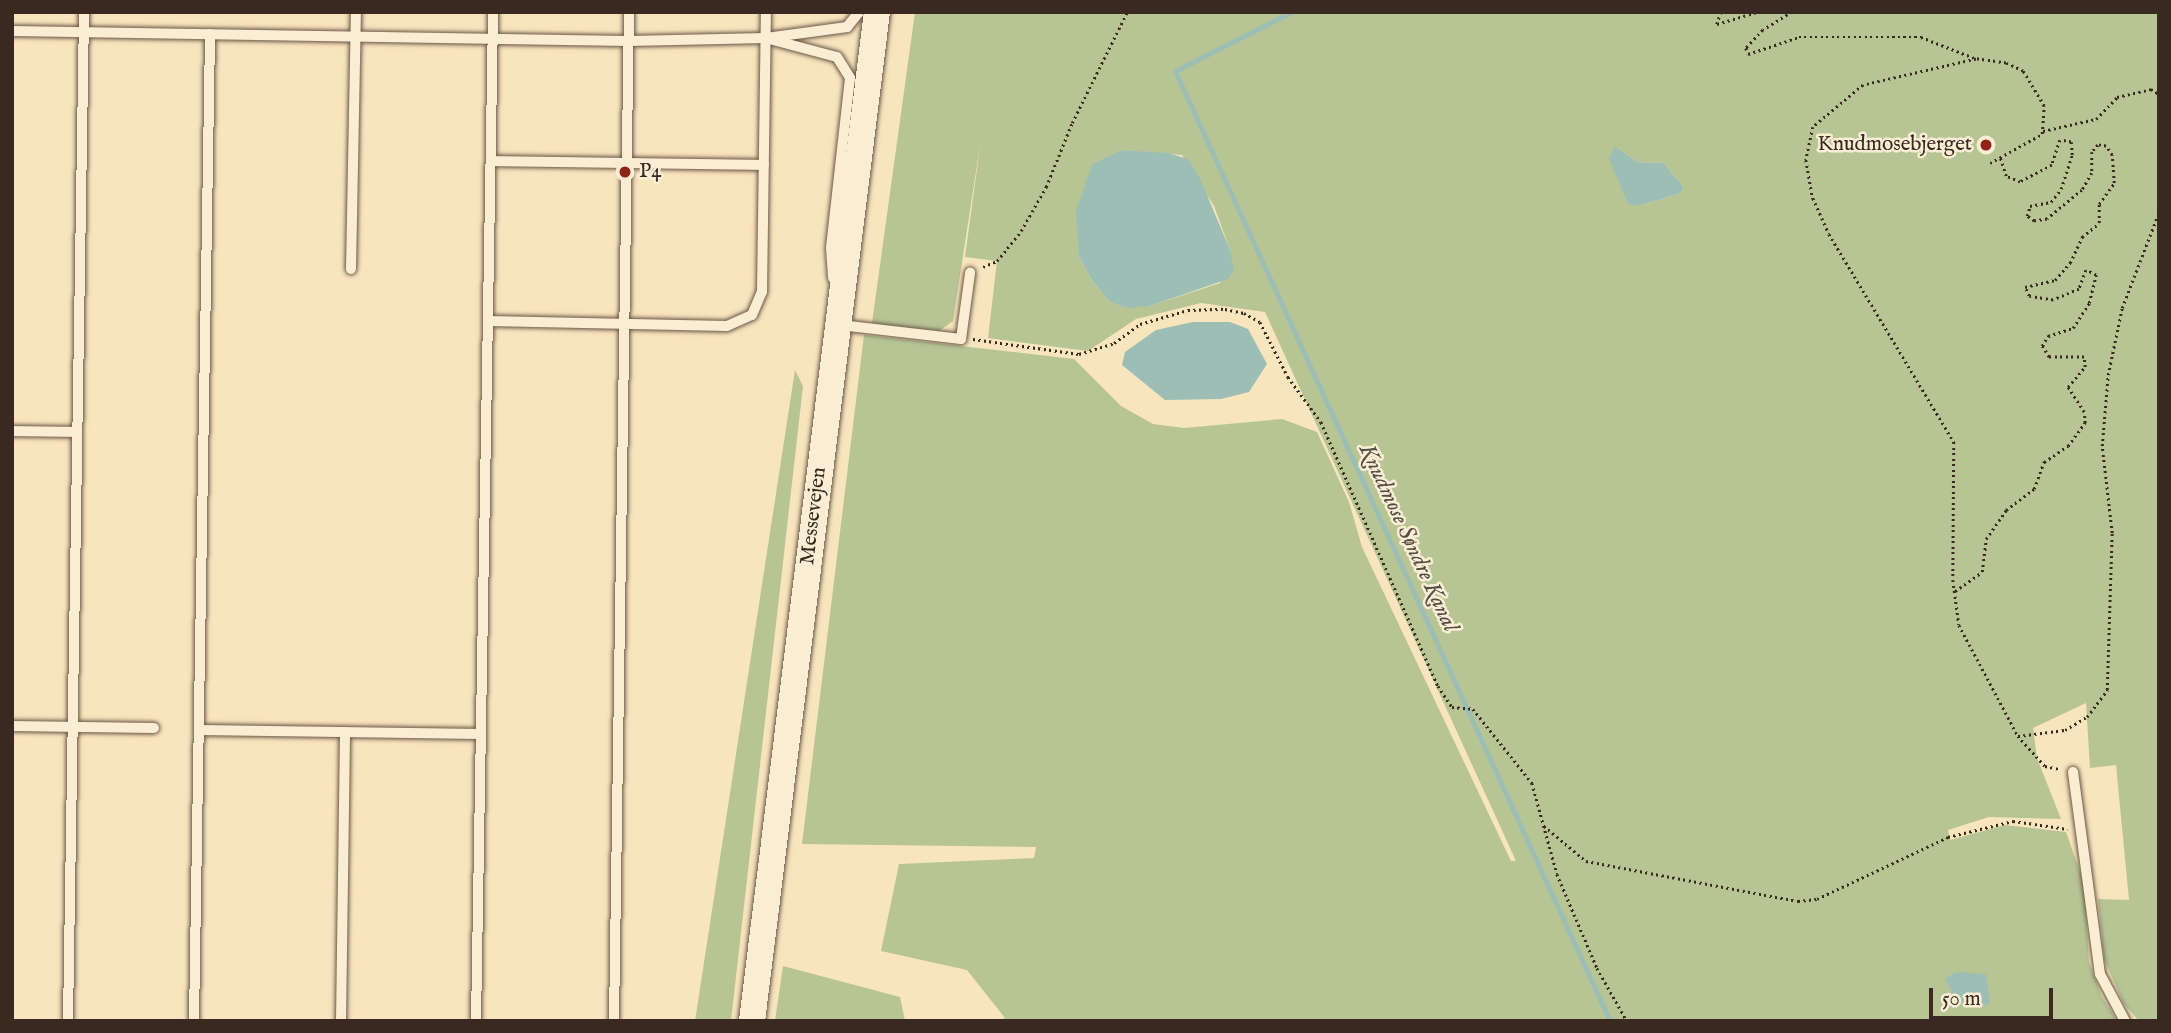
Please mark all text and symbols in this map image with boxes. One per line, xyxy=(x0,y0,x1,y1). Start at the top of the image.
place label: Knudmosebjerget xyxy=(1817,132,1972,158)
marker: Knudmosebjerget xyxy=(1978,137,1994,153)
place label: P4 xyxy=(639,159,661,185)
marker: P4 xyxy=(617,164,633,180)
water label: Knudmose Søndre Kanal xyxy=(1352,440,1464,636)
street label: Messevejen xyxy=(796,466,832,566)
scale bar xyxy=(1933,974,2057,1018)
text: 50 m xyxy=(1942,986,1981,1013)

